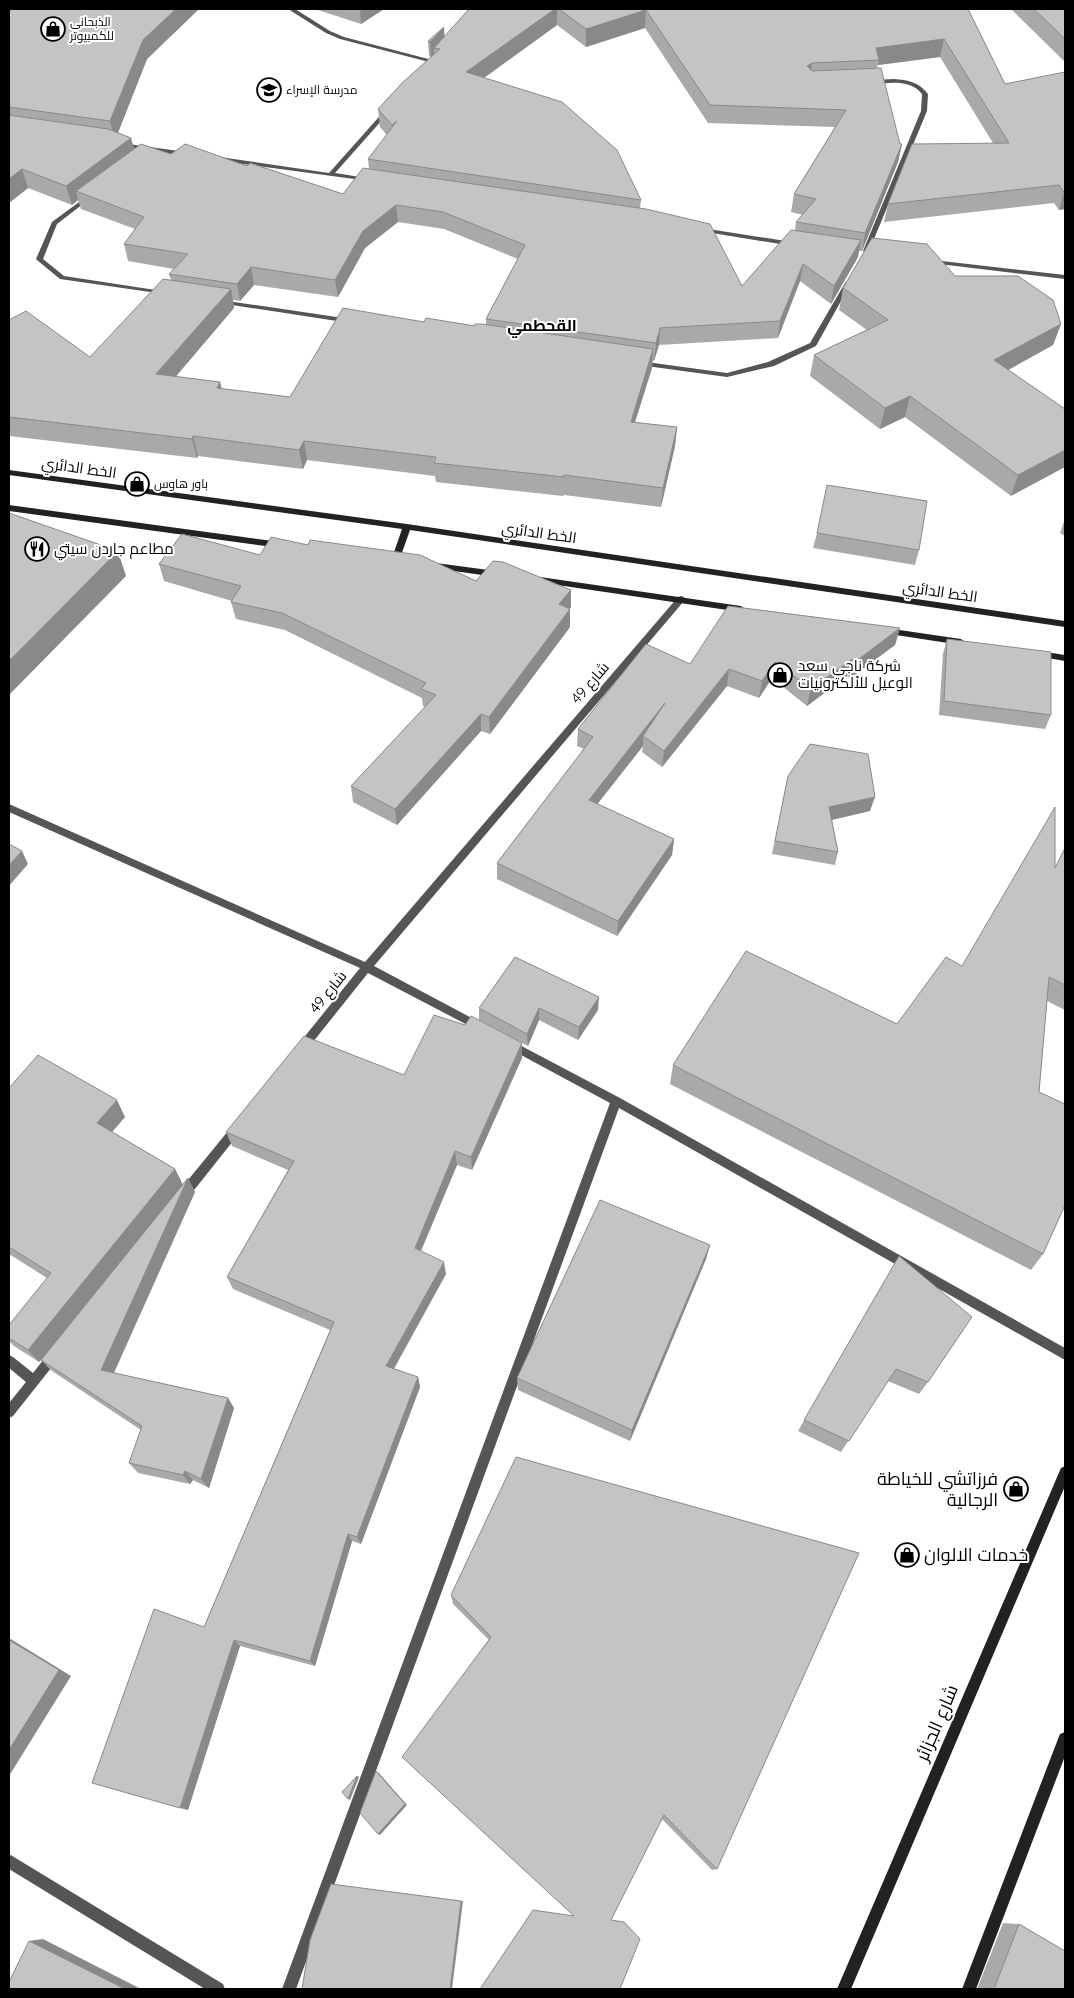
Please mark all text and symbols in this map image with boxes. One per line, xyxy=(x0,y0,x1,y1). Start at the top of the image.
place label: الذبحاني للكمبيوتر xyxy=(69,14,114,43)
shop icon: الذبحاني للكمبيوتر xyxy=(40,16,66,42)
school or university icon: مدرسة الإسراء xyxy=(256,77,282,103)
place label: مدرسة الإسراء xyxy=(286,82,357,97)
district label: القحطمي xyxy=(507,315,577,338)
street label: الخط الدائري xyxy=(40,453,118,485)
shop icon: باور هاوس xyxy=(124,471,150,497)
place label: باور هاوس xyxy=(154,476,208,491)
street label: الخط الدائري xyxy=(500,518,578,550)
restaurant icon: مطاعم جاردن سيتي xyxy=(24,536,50,562)
place label: مطاعم جاردن سيتي xyxy=(54,539,174,561)
street label: الخط الدائري xyxy=(901,577,979,609)
place label: شركة ناجي سعد الوعيل للألكترونيات xyxy=(798,656,913,693)
street label: شارع 49 xyxy=(566,658,614,709)
shop icon: شركة ناجي سعد الوعيل للألكترونيات xyxy=(767,662,793,688)
street label: شارع 49 xyxy=(305,967,352,1018)
place label: فرزاتشي للخياطة الرجالية xyxy=(877,1467,998,1511)
shop icon: فرزاتشي للخياطة الرجالية xyxy=(1003,1476,1029,1502)
shop icon: خدمات الالوان xyxy=(894,1542,920,1568)
place label: خدمات الالوان xyxy=(924,1543,1028,1566)
street label: شارع الجزائر xyxy=(910,1681,964,1766)

